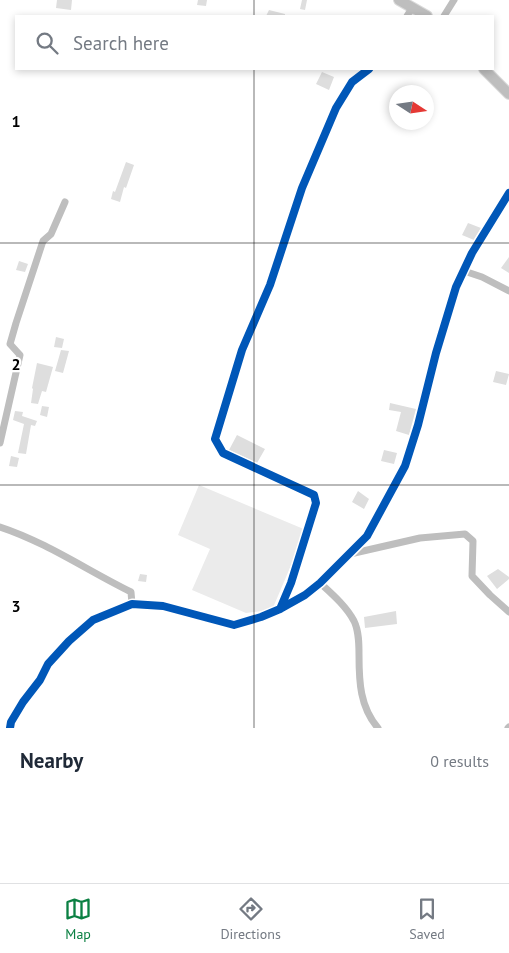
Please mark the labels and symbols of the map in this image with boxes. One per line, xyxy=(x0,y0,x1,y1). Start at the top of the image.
north arrow xyxy=(389,85,434,130)
text: 1 xyxy=(11,111,21,131)
text: 2 xyxy=(11,354,21,374)
text: 3 xyxy=(11,596,21,616)

